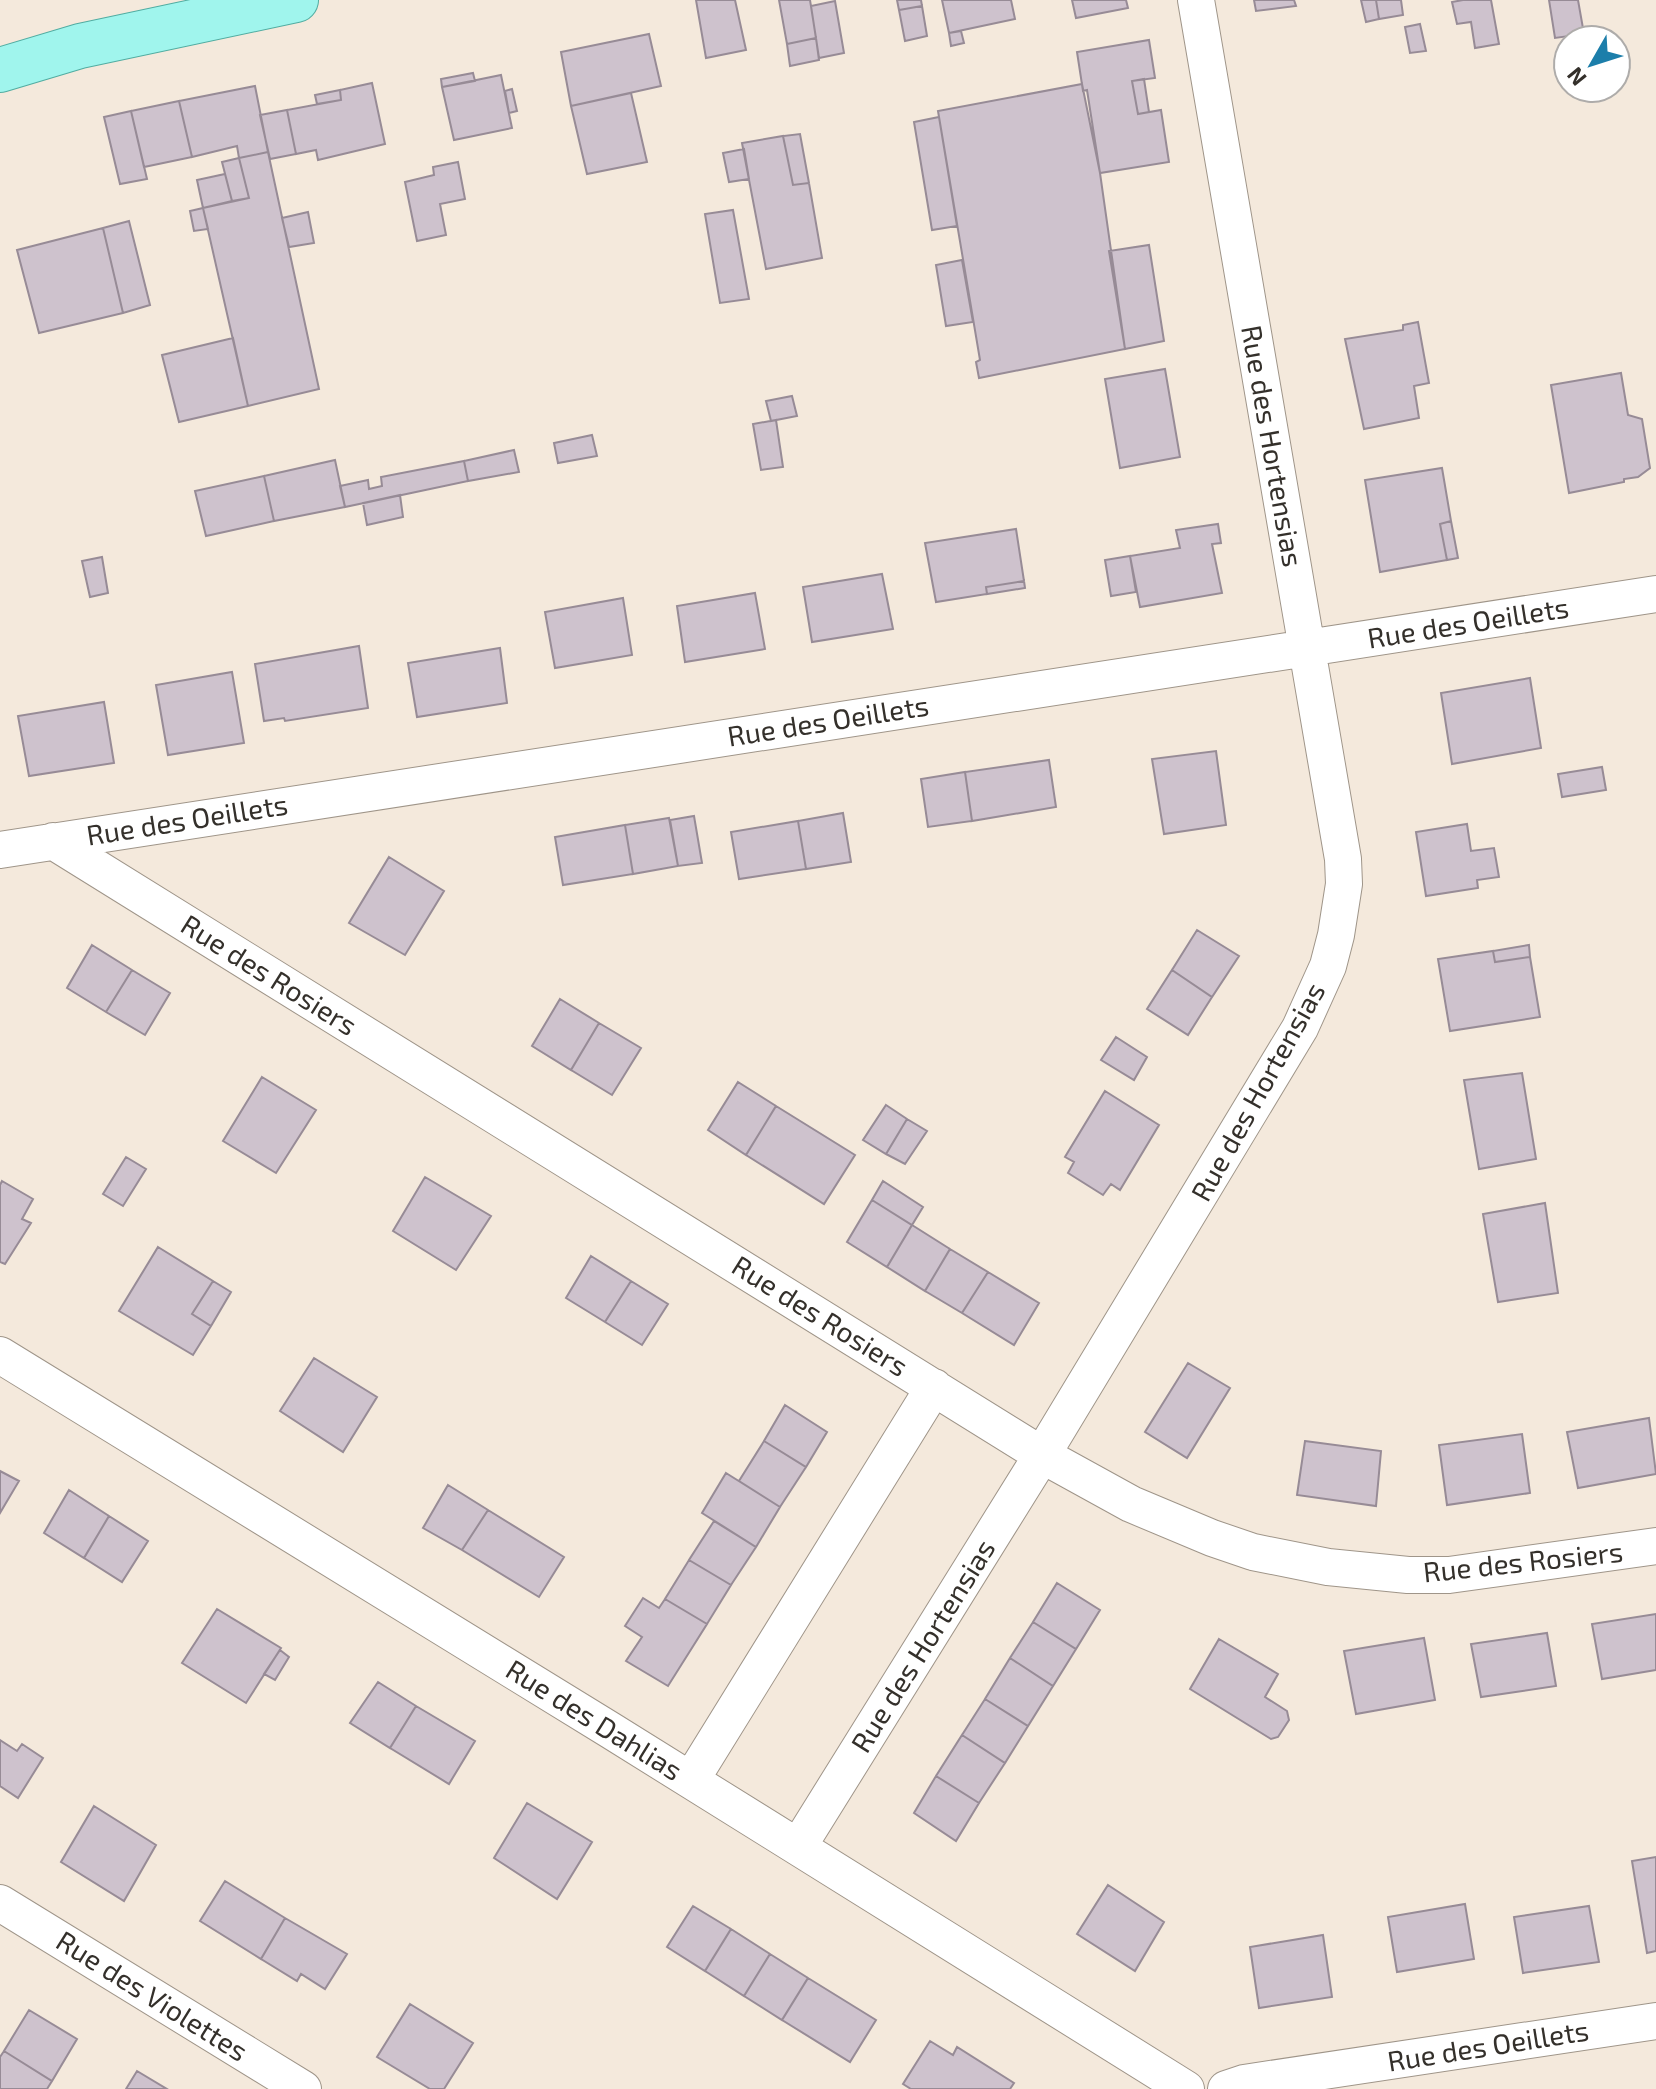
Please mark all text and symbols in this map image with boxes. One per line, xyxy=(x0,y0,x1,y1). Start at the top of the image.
north arrow xyxy=(1552,24,1632,104)
text: N xyxy=(1561,63,1591,92)
street label: Rue des Hortensias xyxy=(1235,322,1311,569)
street label: Rue des Oeillets xyxy=(1365,589,1571,655)
street label: Rue des Oeillets xyxy=(725,687,931,753)
street label: Rue des Oeillets xyxy=(84,786,290,852)
street label: Rue des Rosiers xyxy=(175,907,364,1042)
street label: Rue des Hortensias xyxy=(1183,976,1331,1207)
street label: Rue des Rosiers xyxy=(726,1248,915,1383)
street label: Rue des Hortensias xyxy=(843,1533,1001,1758)
street label: Rue des Rosiers xyxy=(1421,1534,1625,1588)
street label: Rue des Dahlias xyxy=(500,1651,689,1787)
street label: Rue des Violettes xyxy=(51,1923,255,2068)
street label: Rue des Oeillets xyxy=(1385,2012,1591,2078)

